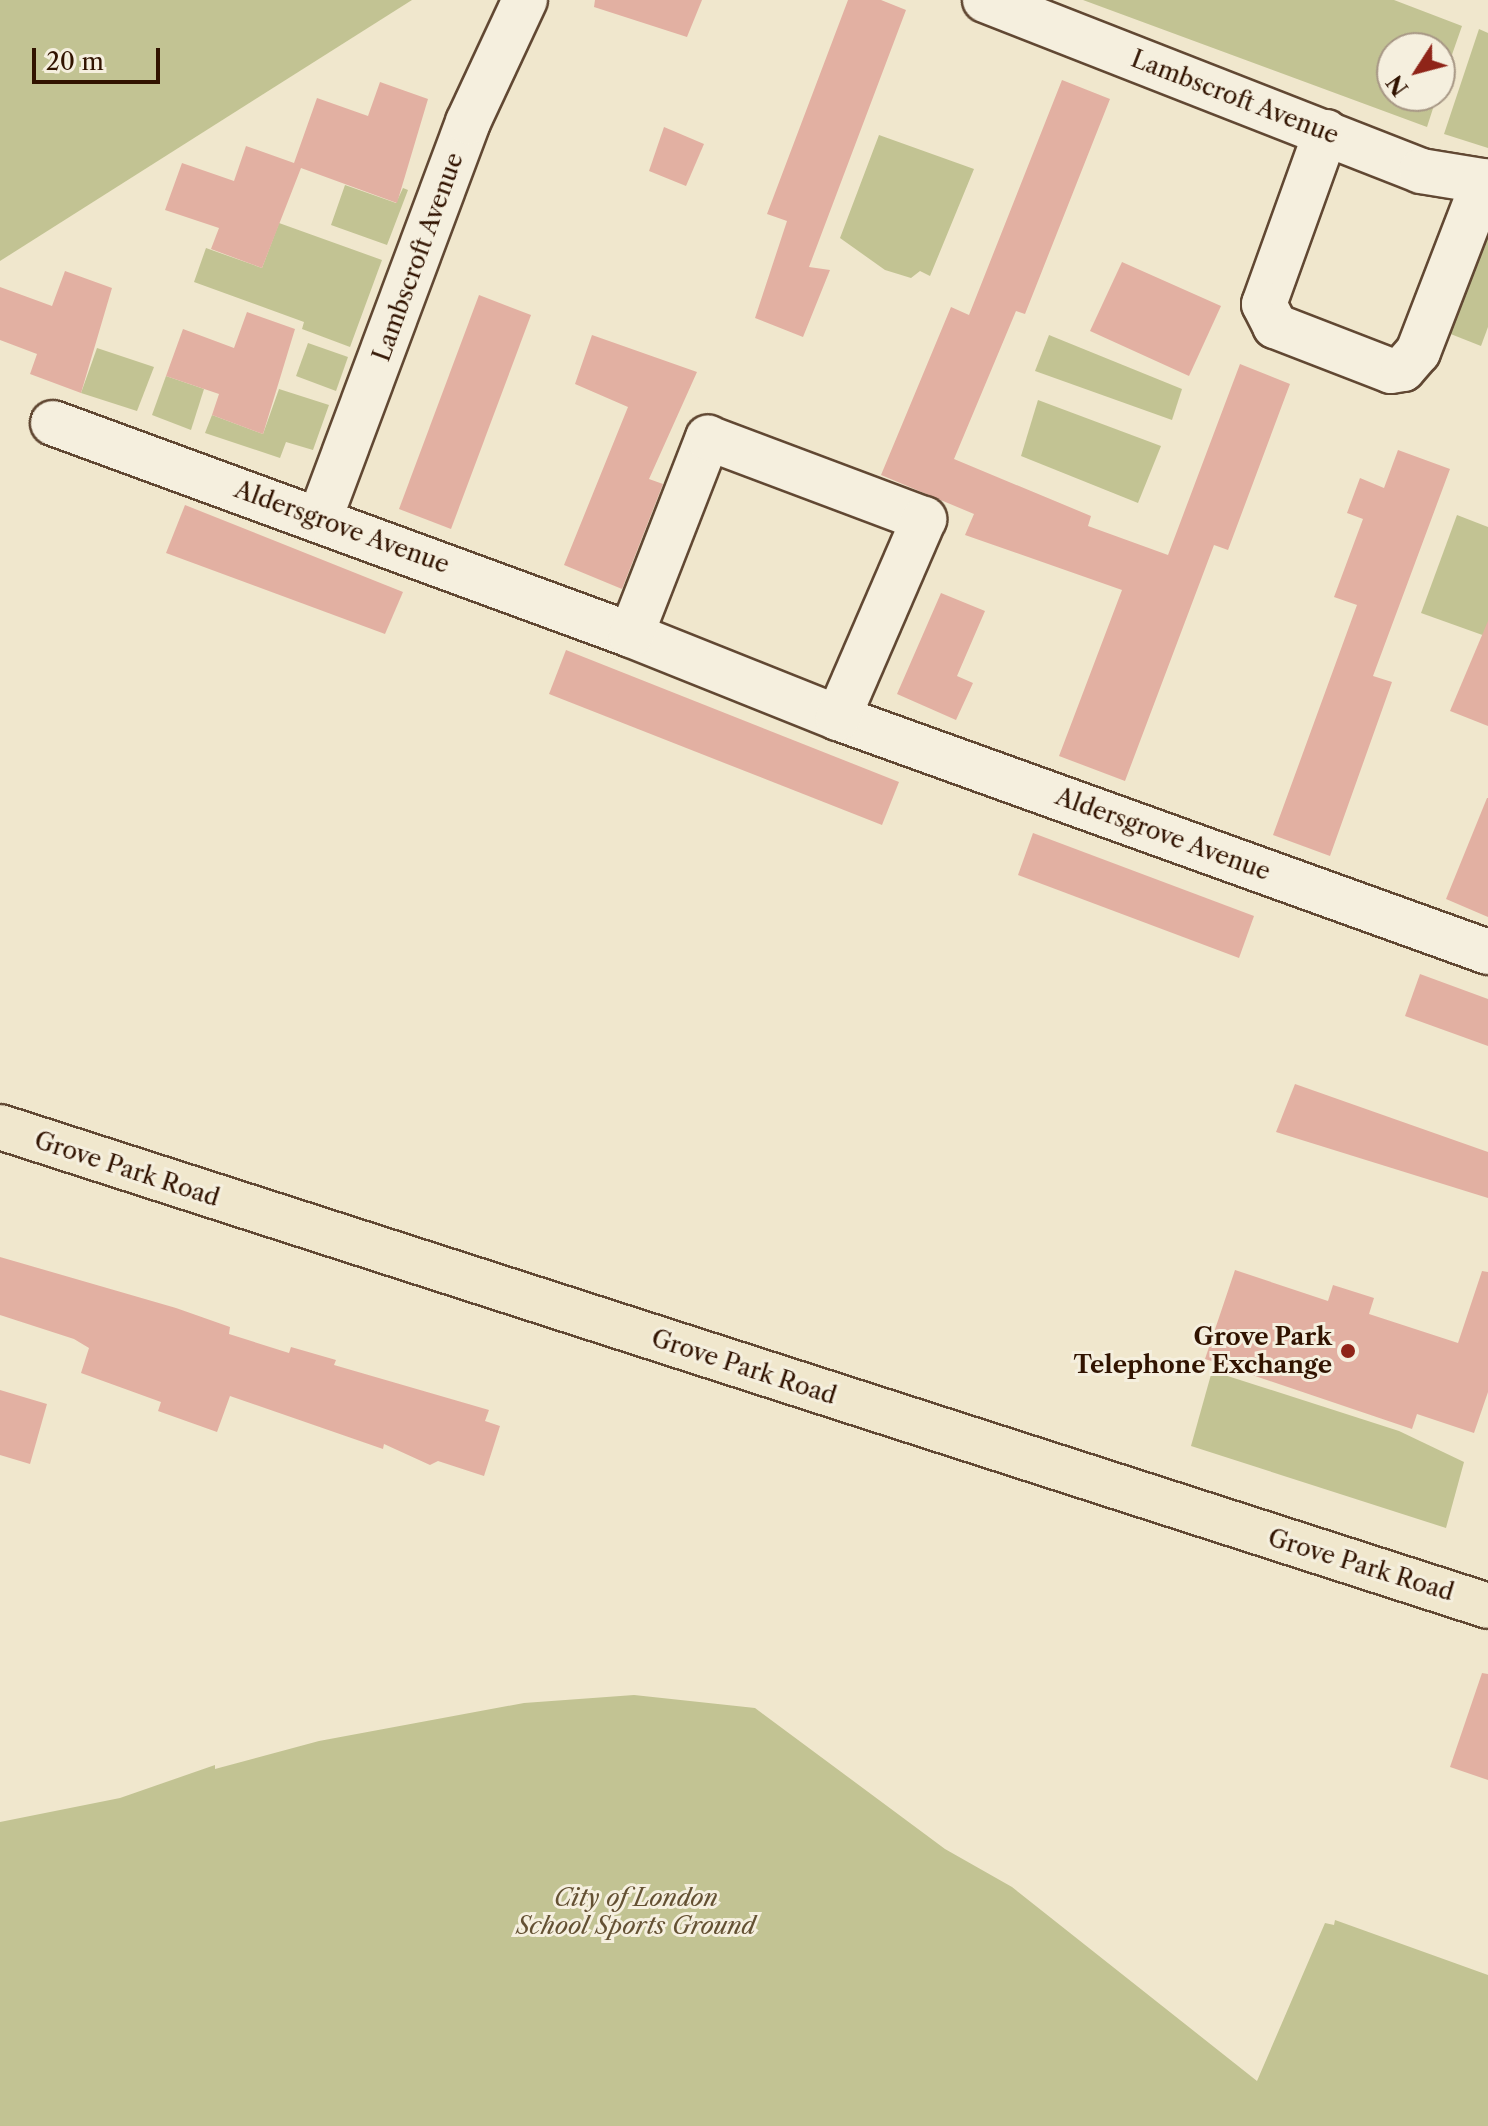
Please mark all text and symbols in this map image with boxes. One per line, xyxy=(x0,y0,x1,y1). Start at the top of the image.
scale bar xyxy=(36,32,164,82)
north arrow xyxy=(1376,32,1456,112)
street label: Lambscroft Avenue xyxy=(1127,44,1343,150)
text: 20 m xyxy=(46,47,104,76)
text: N xyxy=(1381,70,1414,101)
street label: Lambscroft Avenue xyxy=(367,148,469,366)
street label: Aldersgrove Avenue xyxy=(230,475,454,579)
street label: Aldersgrove Avenue xyxy=(1051,782,1275,886)
street label: Grove Park Road xyxy=(31,1125,223,1213)
street label: Grove Park Road xyxy=(648,1323,840,1411)
place label: Grove Park Telephone Exchange xyxy=(1074,1323,1332,1379)
marker: Grove Park Telephone Exchange xyxy=(1339,1342,1357,1360)
street label: Grove Park Road xyxy=(1264,1523,1458,1607)
park label: City of London School Sports Ground xyxy=(516,1884,756,1940)

